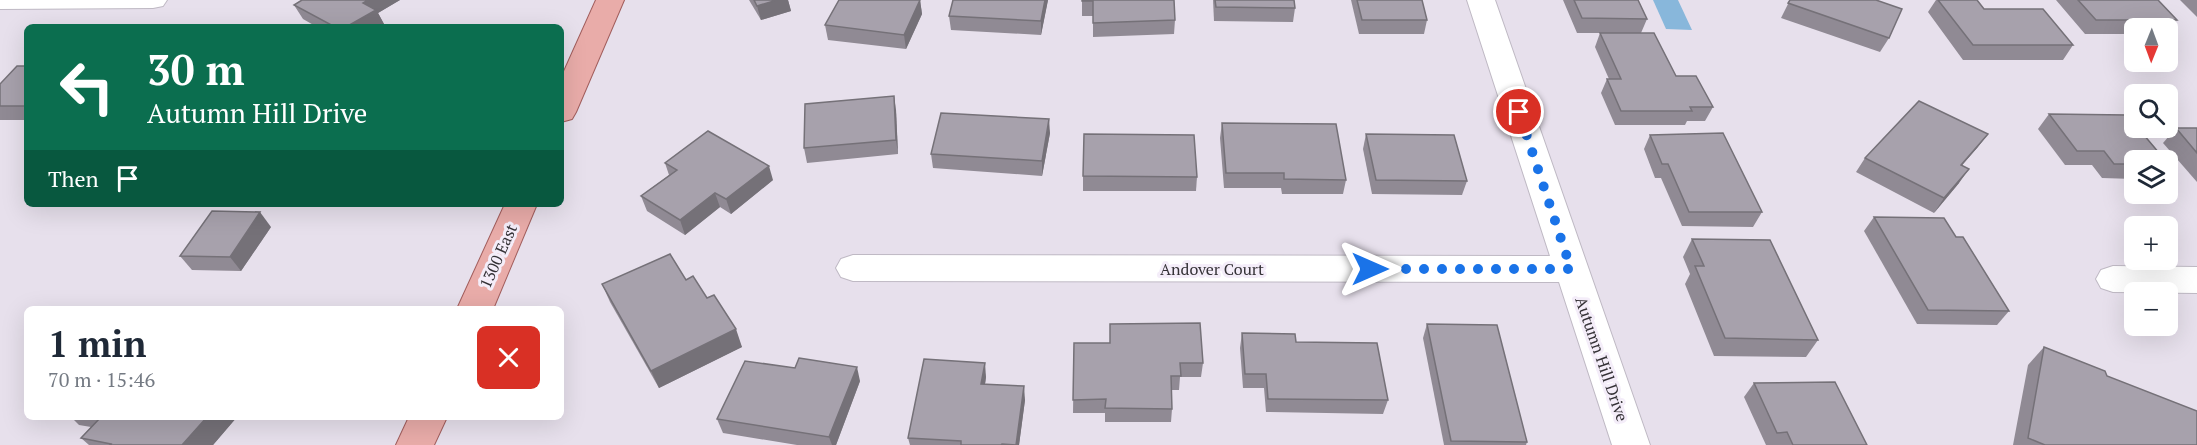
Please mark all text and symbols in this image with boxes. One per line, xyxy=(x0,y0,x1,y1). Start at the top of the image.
north arrow xyxy=(2124,18,2178,72)
map controls xyxy=(2124,18,2178,336)
text: 30 m xyxy=(147,41,245,97)
icon: left xyxy=(48,48,126,126)
button: search xyxy=(2124,84,2178,138)
pin xyxy=(1493,86,1544,137)
text: Autumn Hill Drive xyxy=(147,95,367,131)
icon: arrive xyxy=(1502,95,1535,128)
button: layers xyxy=(2124,150,2178,204)
icon: arrive xyxy=(111,162,144,195)
text: Then xyxy=(48,164,99,193)
button: + xyxy=(2124,216,2178,270)
street label: 1300 East xyxy=(474,220,522,292)
position arrow xyxy=(1338,237,1402,301)
street label: Andover Court xyxy=(1160,258,1264,280)
button: − xyxy=(2124,282,2178,336)
street label: Autumn Hill Drive xyxy=(1570,294,1634,424)
text: 1 min xyxy=(48,320,146,367)
button: close xyxy=(477,326,540,389)
text: 70 m · 15:46 xyxy=(48,366,155,393)

